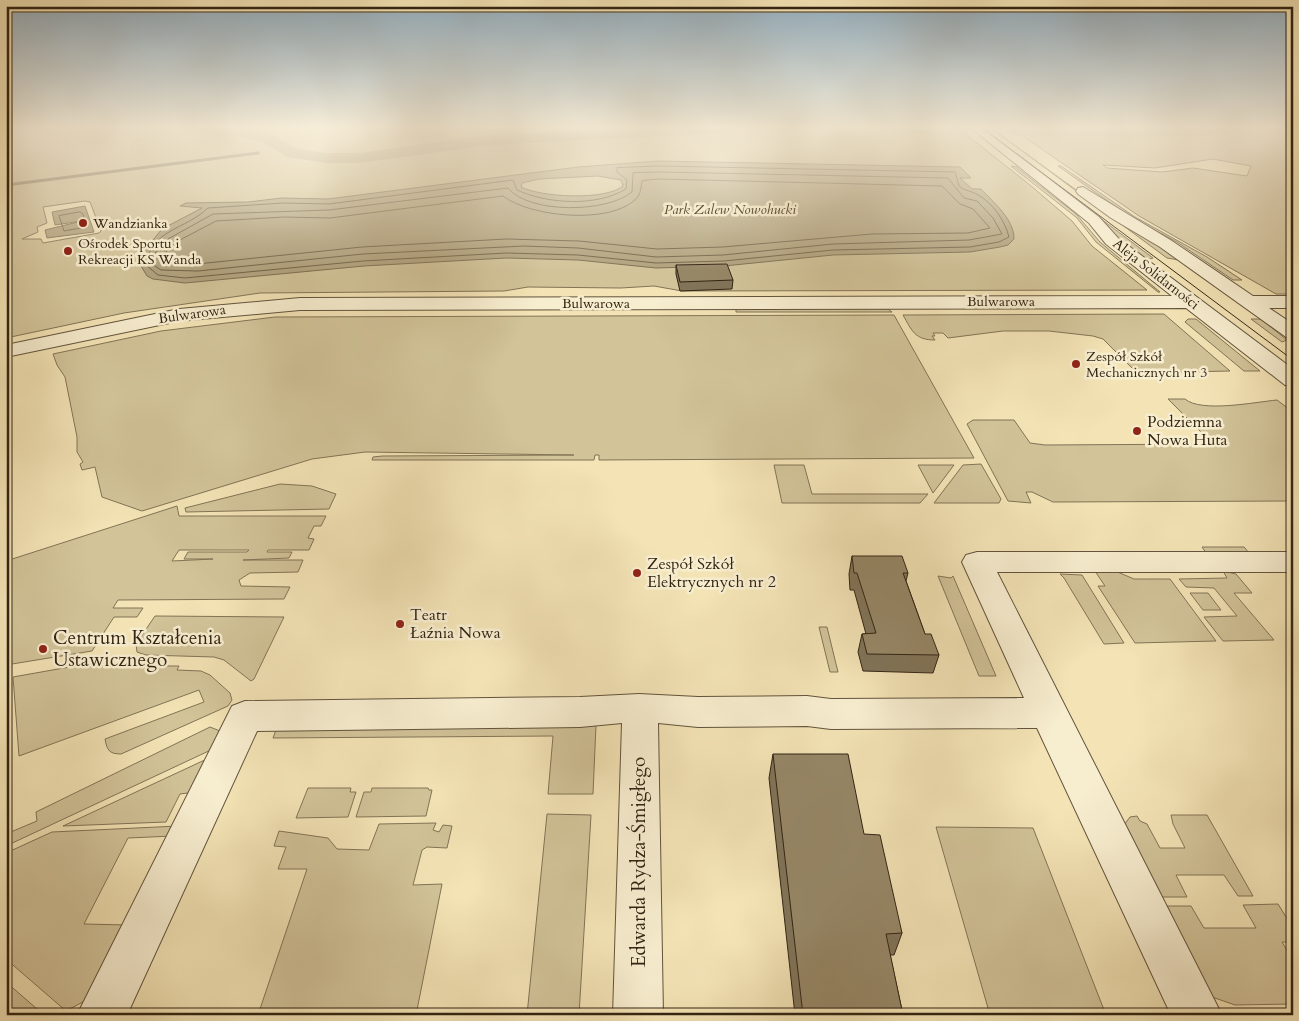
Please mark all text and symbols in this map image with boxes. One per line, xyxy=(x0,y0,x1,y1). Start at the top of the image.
park label: Park Zalew Nowohucki xyxy=(664,200,796,219)
place label: Wandzianka xyxy=(92,214,168,233)
marker: Wandzianka xyxy=(77,217,89,229)
place label: Ośrodek Sportu i Rekreacji KS Wanda xyxy=(78,234,201,269)
street label: Aleja Solidarności xyxy=(1109,234,1203,314)
marker: Ośrodek Sportu i Rekreacji KS Wanda xyxy=(62,245,74,257)
street label: Bulwarowa xyxy=(967,292,1035,311)
street label: Bulwarowa xyxy=(562,294,630,313)
street label: Bulwarowa xyxy=(157,300,227,328)
place label: Zespół Szkół Mechanicznych nr 3 xyxy=(1086,347,1207,382)
marker: Zespół Szkół Mechanicznych nr 3 xyxy=(1070,358,1082,370)
place label: Podziemna Nowa Huta xyxy=(1147,411,1228,451)
marker: Podziemna Nowa Huta xyxy=(1131,425,1143,437)
place label: Zespół Szkół Elektrycznych nr 2 xyxy=(647,553,776,593)
marker: Zespół Szkół Elektrycznych nr 2 xyxy=(631,567,643,579)
place label: Teatr Łaźnia Nowa xyxy=(410,604,501,644)
marker: Teatr Łaźnia Nowa xyxy=(394,618,406,630)
place label: Centrum Kształcenia Ustawicznego xyxy=(53,625,222,673)
marker: Centrum Kształcenia Ustawicznego xyxy=(37,643,49,655)
street label: Edwarda Rydza-Śmigłego xyxy=(626,757,652,967)

